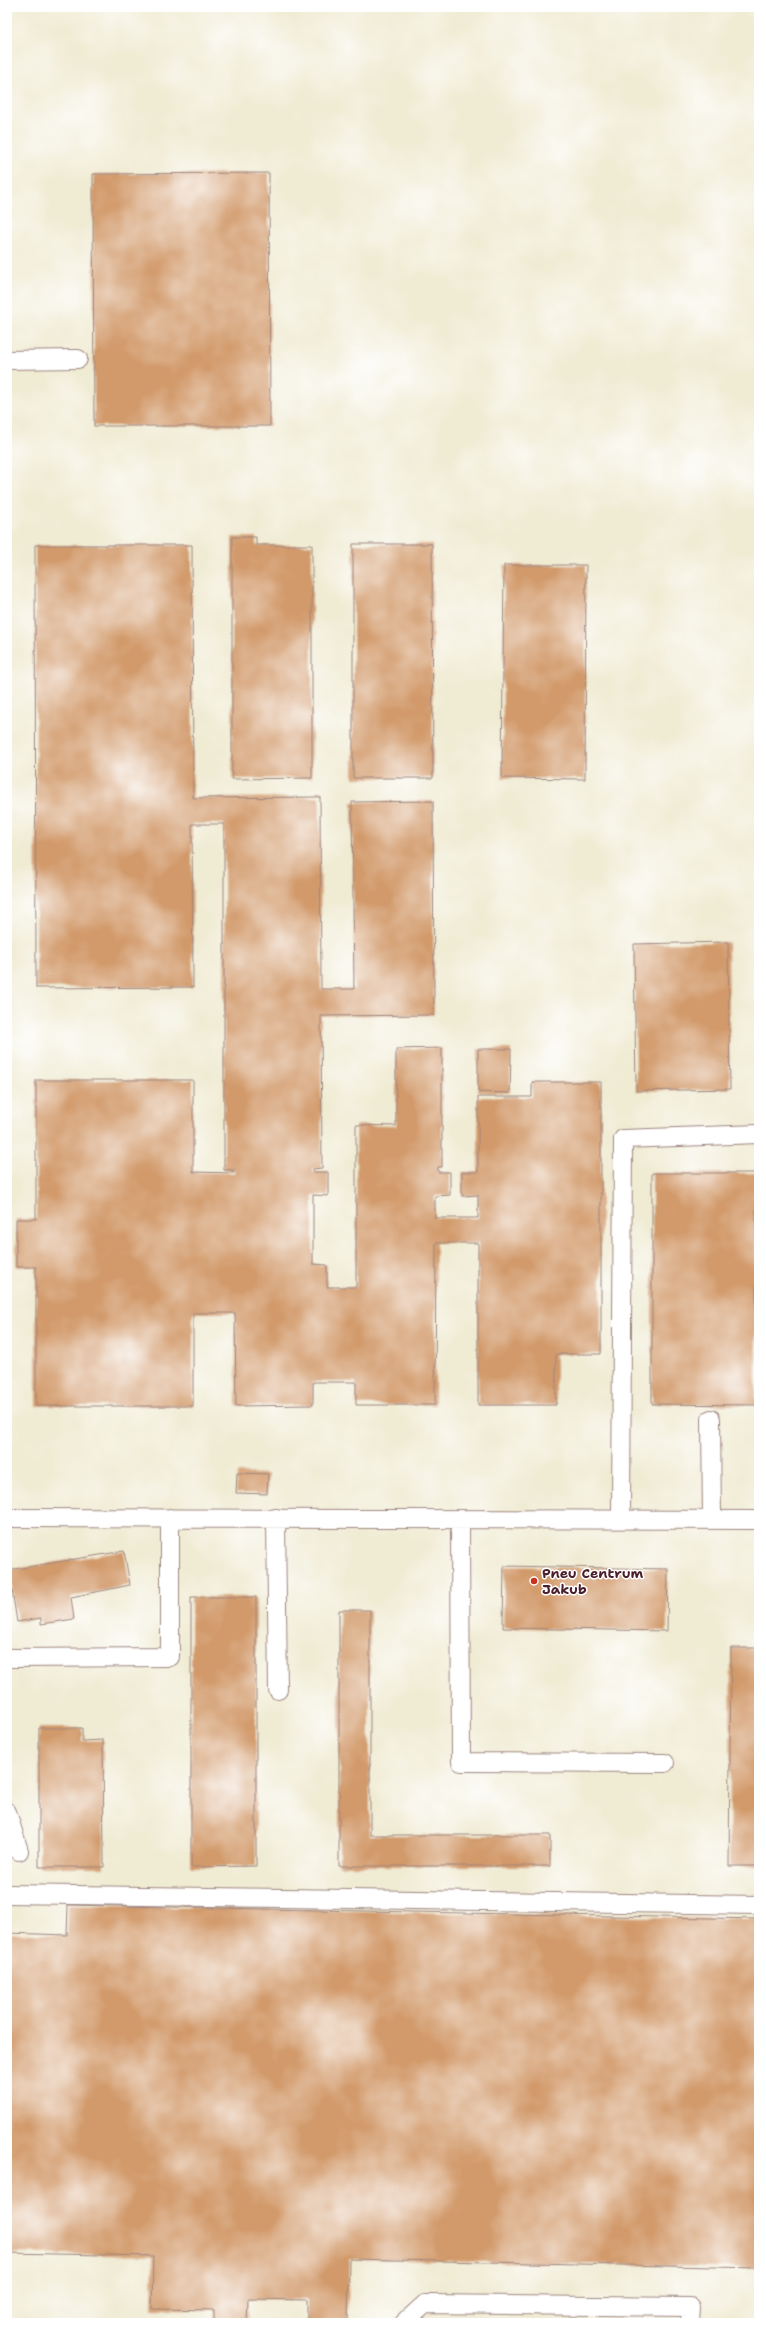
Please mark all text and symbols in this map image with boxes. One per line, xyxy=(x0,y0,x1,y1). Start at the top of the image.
place label: Pneu Centrum Jakub xyxy=(542,1564,643,1598)
marker: Pneu Centrum Jakub xyxy=(529,1576,539,1586)

